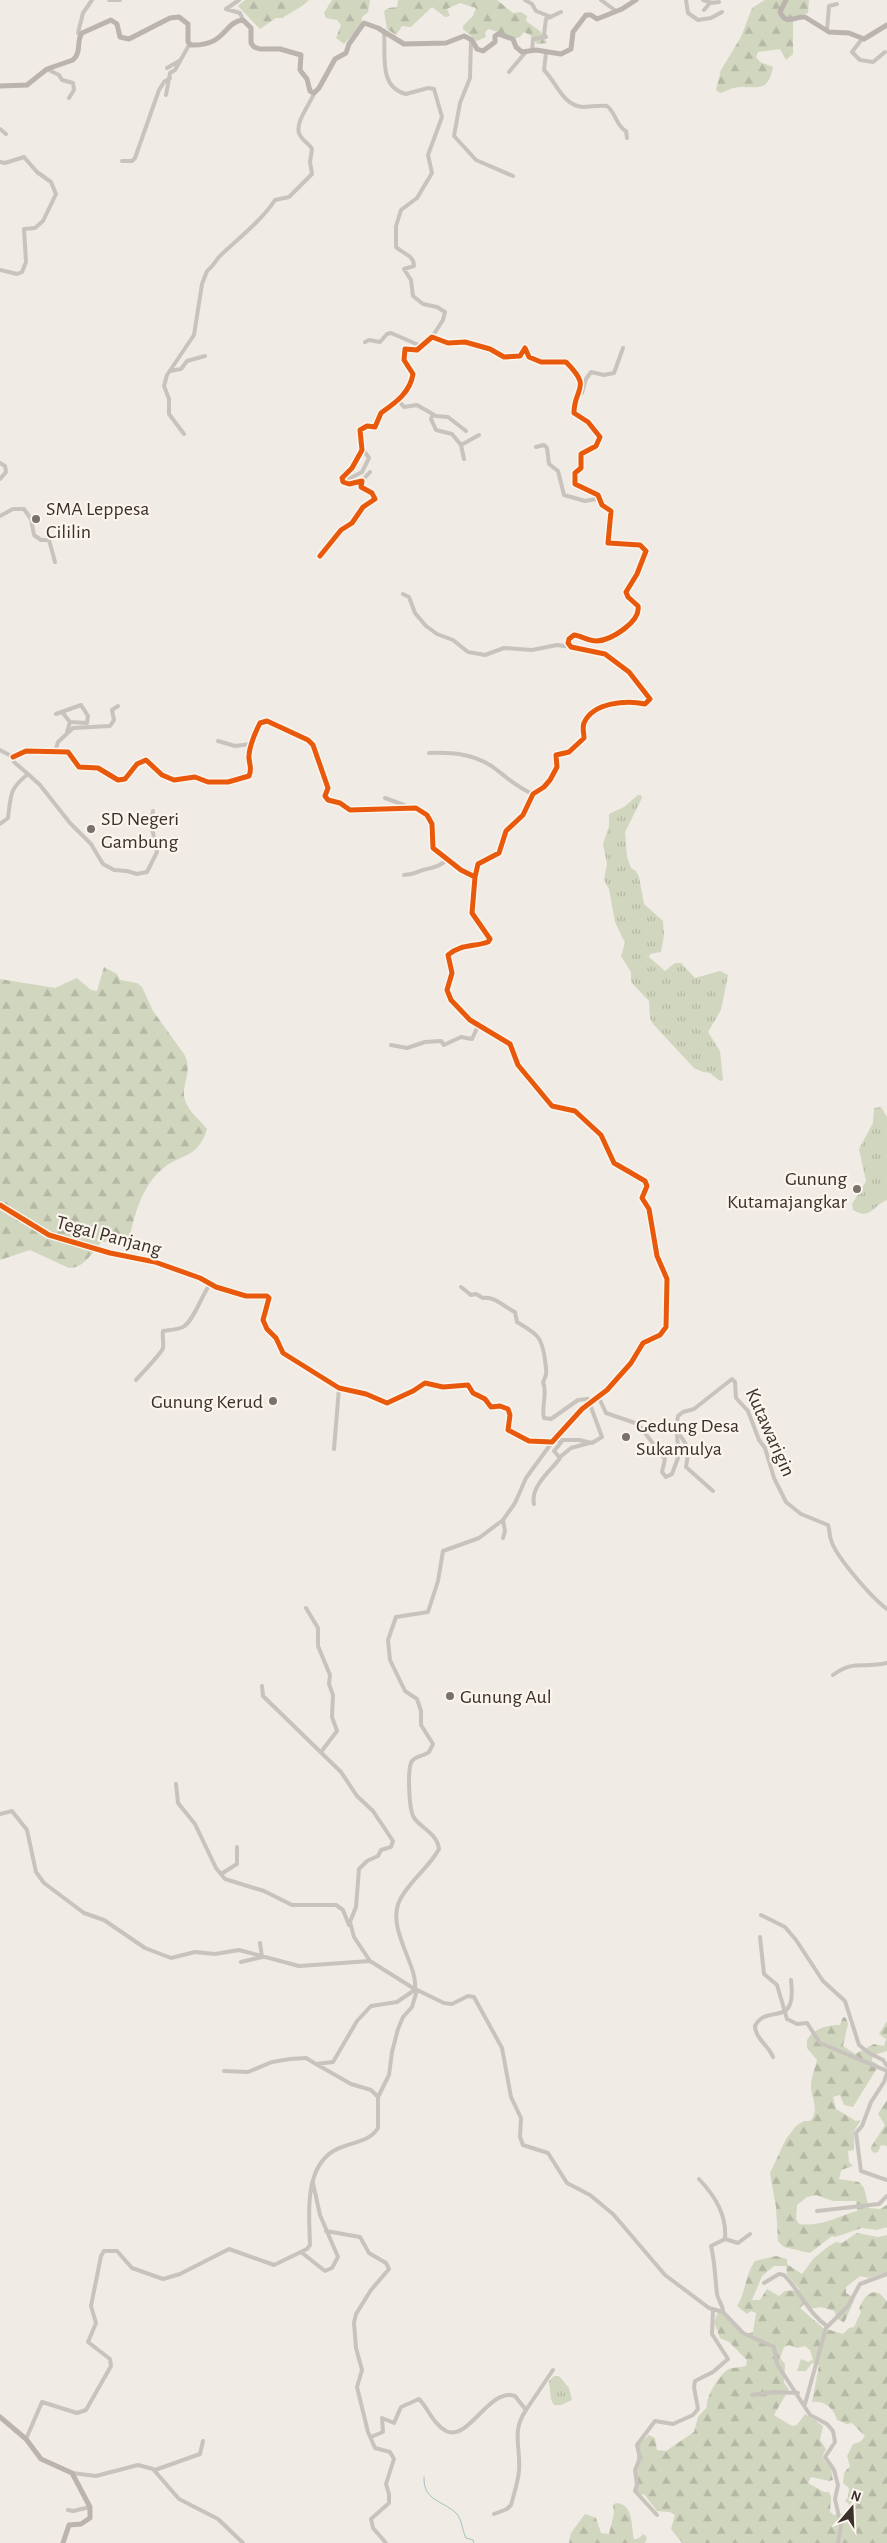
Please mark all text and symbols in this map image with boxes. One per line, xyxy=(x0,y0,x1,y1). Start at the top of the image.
place label: SMA Leppesa Cililin xyxy=(46,499,150,542)
marker: SMA Leppesa Cililin xyxy=(30,513,42,525)
place label: SD Negeri Gambung xyxy=(101,809,179,852)
marker: SD Negeri Gambung xyxy=(85,823,97,835)
place label: Gunung Kutamajangkar xyxy=(727,1169,848,1212)
marker: Gunung Kutamajangkar xyxy=(851,1183,863,1195)
street label: Tegal Panjang xyxy=(54,1212,164,1260)
street label: Kutawarigin xyxy=(742,1385,798,1480)
place label: Gunung Kerud xyxy=(151,1392,263,1412)
marker: Gunung Kerud xyxy=(267,1395,279,1407)
place label: Gedung Desa Sukamulya xyxy=(636,1416,739,1459)
marker: Gedung Desa Sukamulya xyxy=(620,1431,632,1443)
place label: Gunung Aul xyxy=(460,1687,552,1707)
marker: Gunung Aul xyxy=(444,1690,456,1702)
north arrow xyxy=(827,2483,877,2533)
text: N xyxy=(849,2488,863,2505)

